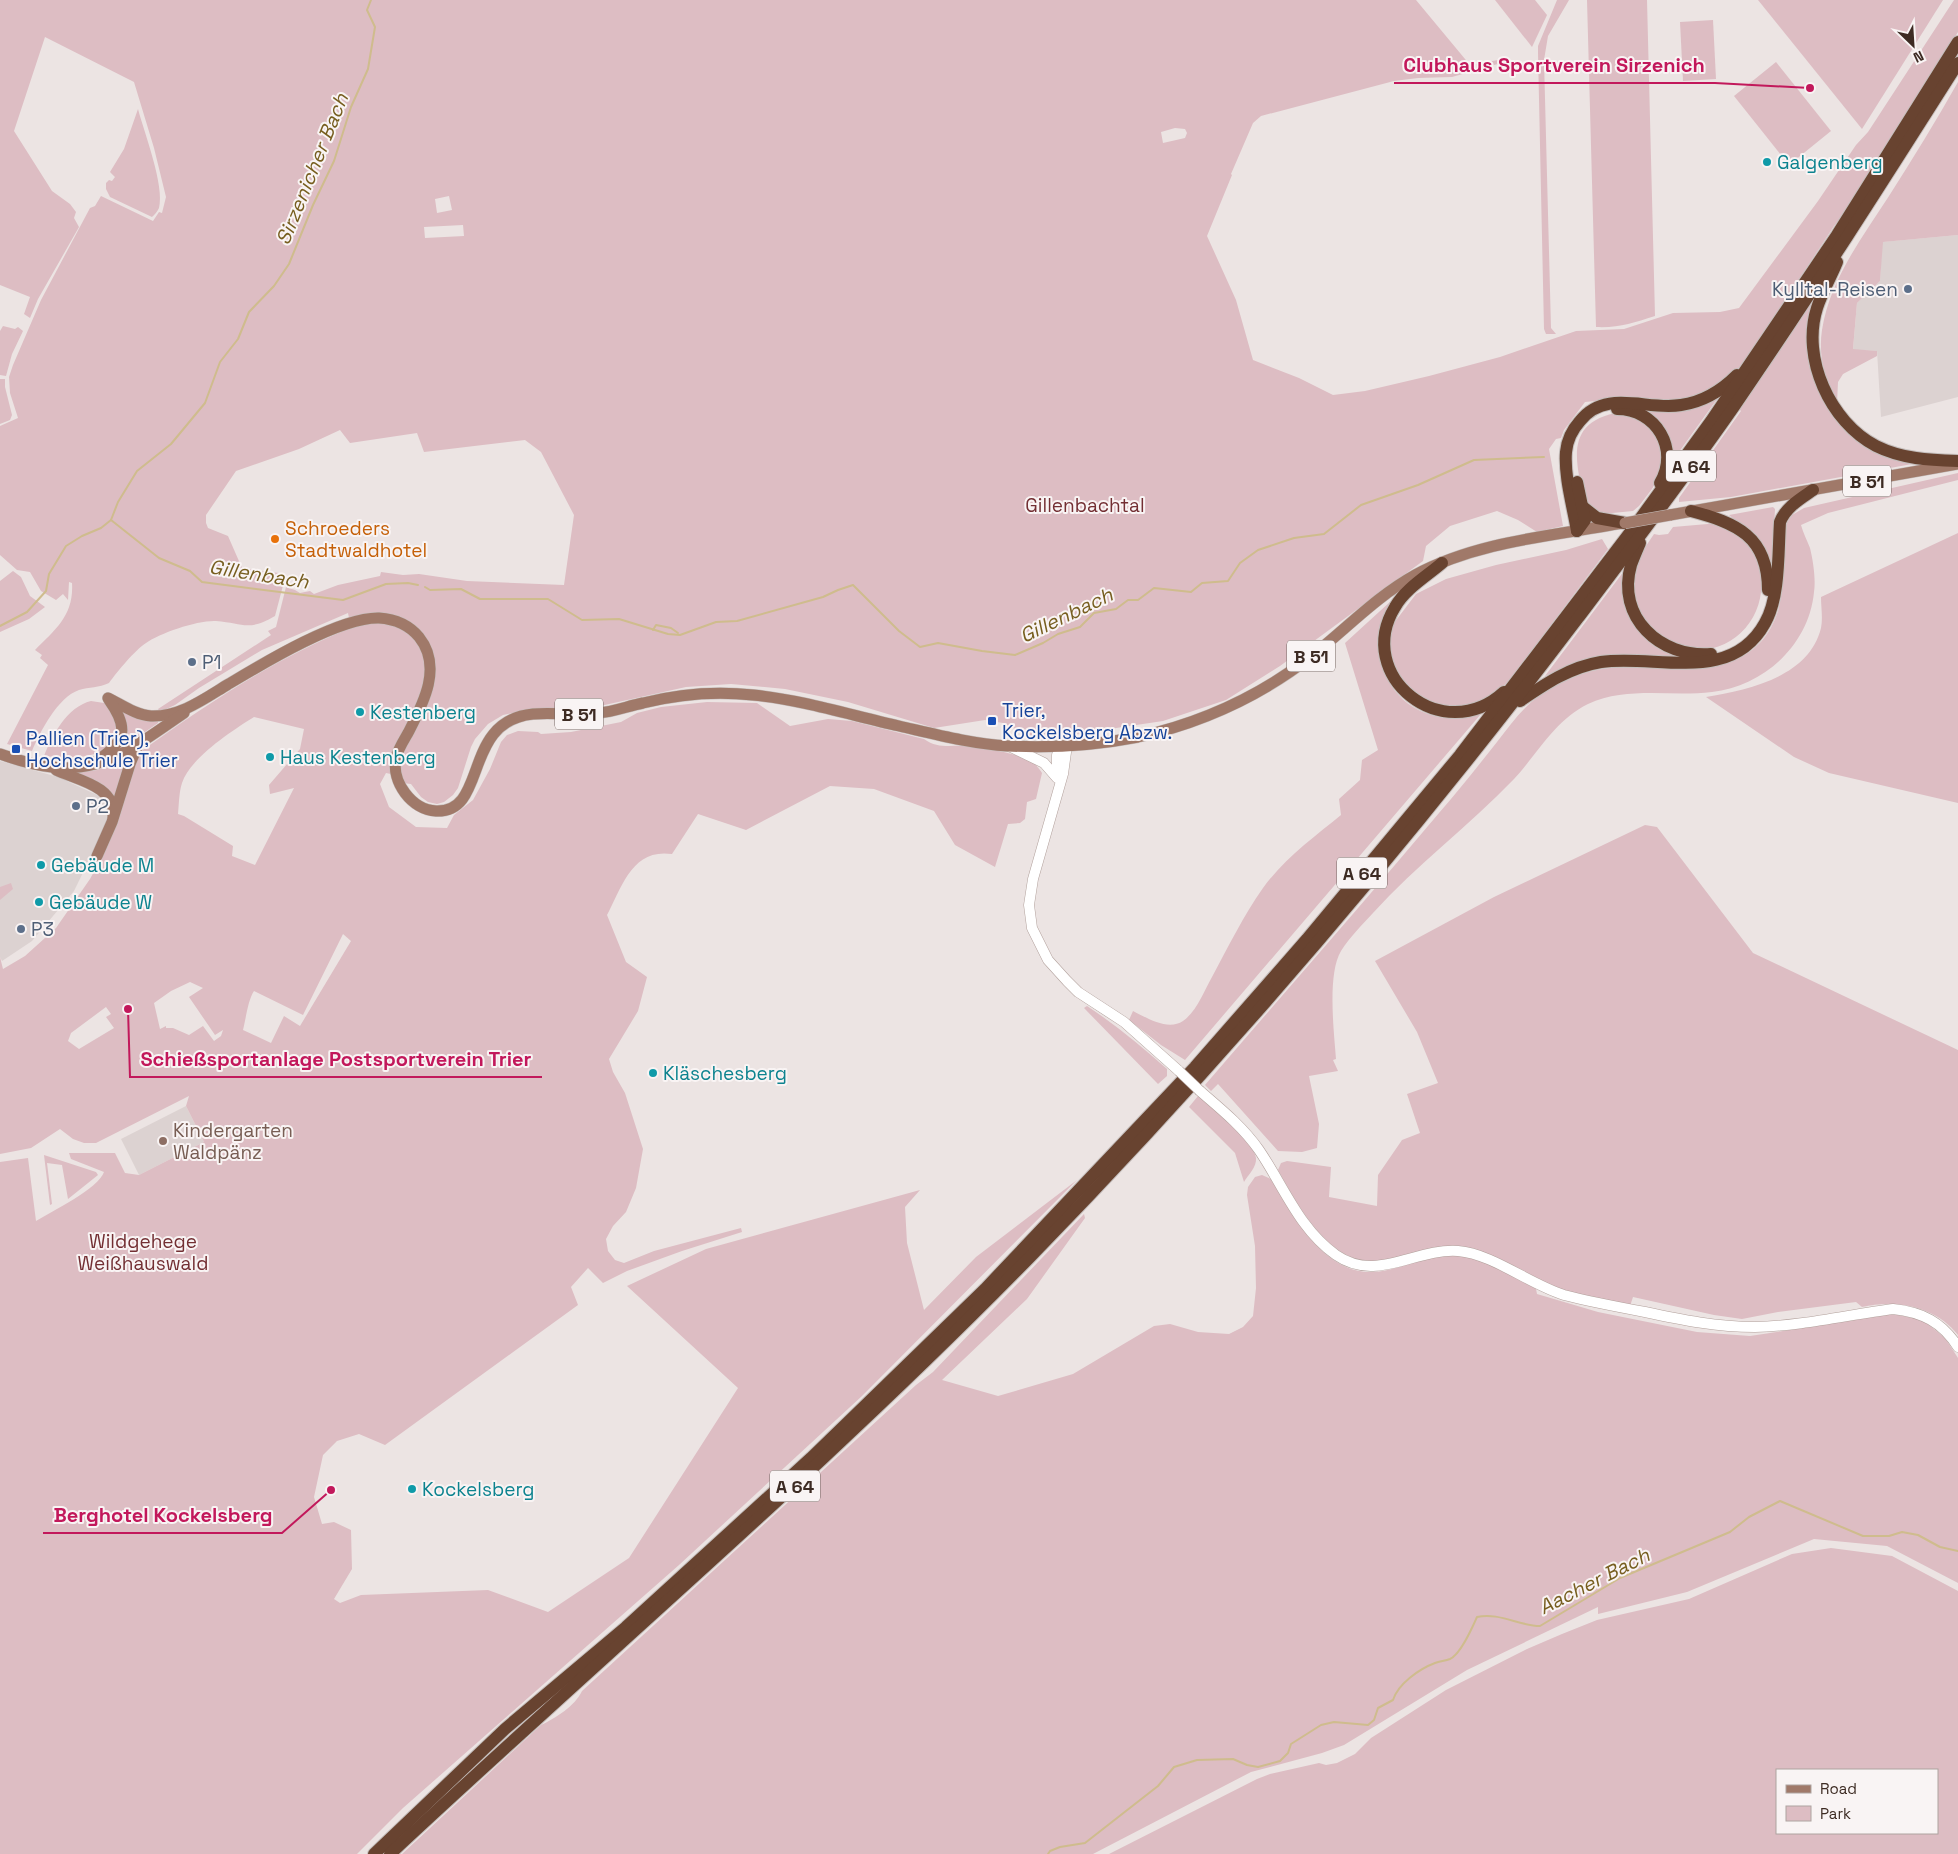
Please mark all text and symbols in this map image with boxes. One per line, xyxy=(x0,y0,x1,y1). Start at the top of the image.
north arrow xyxy=(1888,20,1938,70)
text: N xyxy=(1910,47,1927,67)
callout: Clubhaus Sportverein Sirzenich xyxy=(1394,48,1715,83)
text: Clubhaus Sportverein Sirzenich xyxy=(1403,52,1705,78)
water label: Sirzenicher Bach xyxy=(270,89,355,249)
place label: Galgenberg xyxy=(1777,150,1883,175)
marker: Galgenberg xyxy=(1761,156,1773,168)
place label: Kylltal-Reisen xyxy=(1772,277,1898,302)
marker: Kylltal-Reisen xyxy=(1902,283,1914,295)
road number: A 64 xyxy=(1666,451,1716,482)
road number: B 51 xyxy=(1843,466,1891,496)
park label: Gillenbachtal xyxy=(1025,493,1145,518)
place label: Schroeders Stadtwaldhotel xyxy=(285,516,427,563)
marker: Schroeders Stadtwaldhotel xyxy=(269,533,281,545)
water label: Gillenbach xyxy=(207,553,311,595)
water label: Gillenbach xyxy=(1015,581,1117,649)
road number: B 51 xyxy=(1287,640,1335,671)
place label: P1 xyxy=(202,650,221,675)
marker: P1 xyxy=(186,656,198,668)
place label: Trier, Kockelsberg Abzw. xyxy=(1002,698,1172,745)
road number: B 51 xyxy=(555,699,603,730)
place label: Kestenberg xyxy=(370,700,476,725)
marker: Kestenberg xyxy=(354,706,366,718)
marker: Trier, Kockelsberg Abzw. xyxy=(986,715,998,727)
place label: Pallien (Trier), Hochschule Trier xyxy=(26,726,178,773)
marker: Pallien (Trier), Hochschule Trier xyxy=(10,743,22,755)
place label: Haus Kestenberg xyxy=(280,745,436,770)
marker: Haus Kestenberg xyxy=(264,751,276,763)
place label: P2 xyxy=(86,794,109,819)
marker: P2 xyxy=(70,800,82,812)
place label: Gebäude M xyxy=(51,853,154,878)
road number: A 64 xyxy=(1337,858,1387,888)
marker: Gebäude M xyxy=(35,859,47,871)
place label: Gebäude W xyxy=(49,890,152,915)
marker: Gebäude W xyxy=(33,896,45,908)
place label: P3 xyxy=(31,917,54,942)
marker: P3 xyxy=(15,923,27,935)
callout: Schießsportanlage Postsportverein Trier xyxy=(130,1042,542,1077)
text: Schießsportanlage Postsportverein Trier xyxy=(140,1046,532,1072)
place label: Kläschesberg xyxy=(663,1061,787,1086)
marker: Kläschesberg xyxy=(647,1067,659,1079)
place label: Kindergarten Waldpänz xyxy=(173,1118,293,1165)
marker: Kindergarten Waldpänz xyxy=(157,1135,169,1147)
park label: Wildgehege Weißhauswald xyxy=(78,1229,208,1276)
road number: A 64 xyxy=(770,1470,820,1502)
place label: Kockelsberg xyxy=(422,1477,534,1502)
marker: Kockelsberg xyxy=(406,1483,418,1495)
callout: Berghotel Kockelsberg xyxy=(43,1498,282,1533)
text: Berghotel Kockelsberg xyxy=(54,1502,272,1528)
water label: Aacher Bach xyxy=(1534,1542,1655,1620)
legend xyxy=(1776,1769,1938,1834)
text: Road xyxy=(1820,1779,1857,1798)
text: Park xyxy=(1820,1804,1851,1823)

